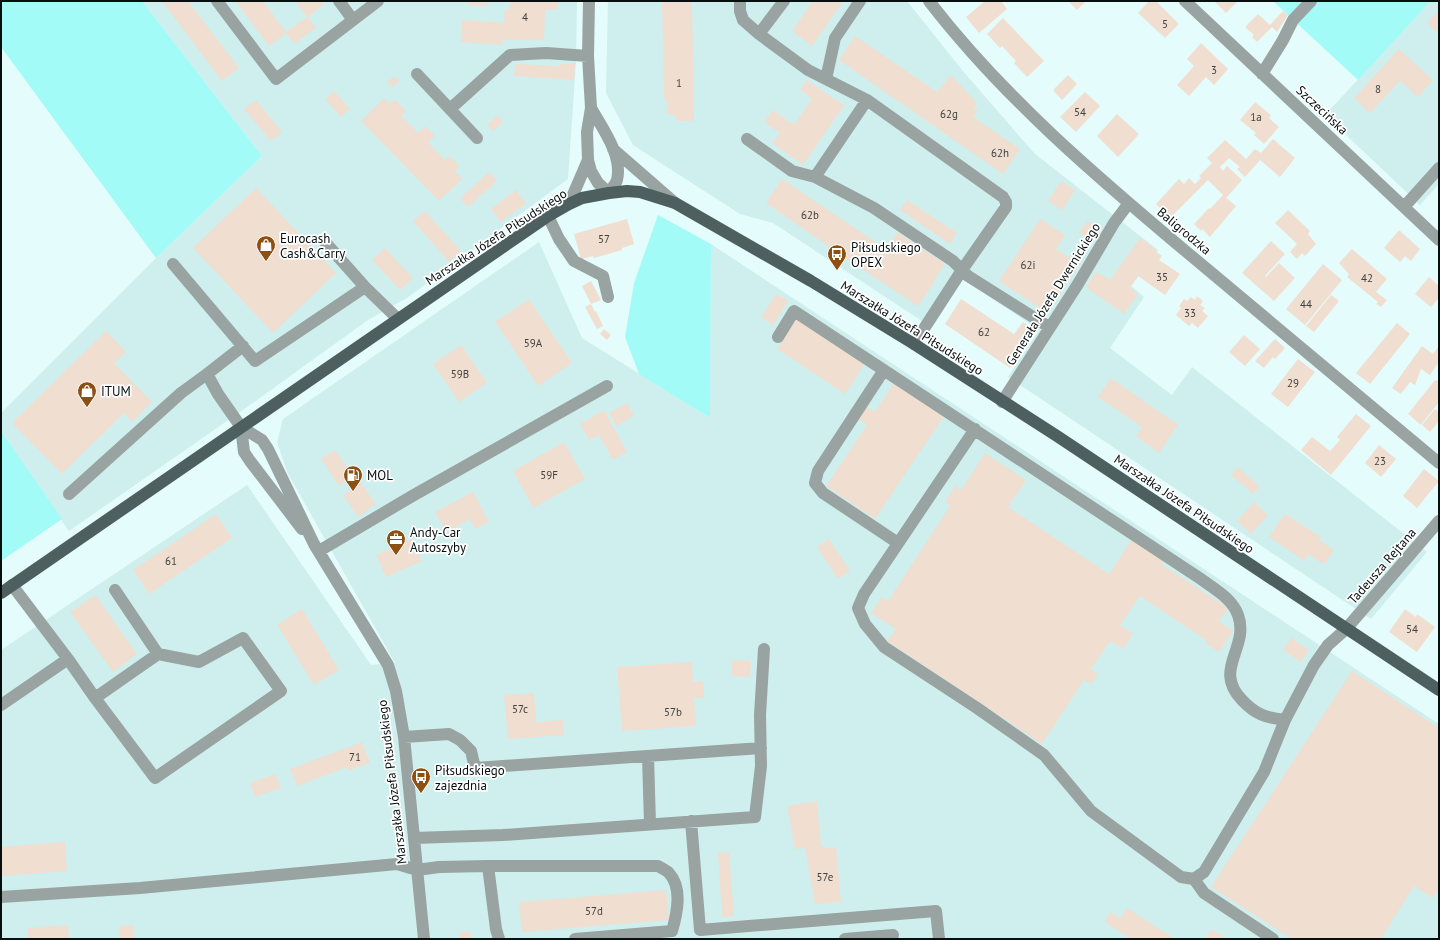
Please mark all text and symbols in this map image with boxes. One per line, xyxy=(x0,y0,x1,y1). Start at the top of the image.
house number: 4 xyxy=(522,10,528,24)
house number: 5 xyxy=(1162,17,1168,31)
house number: 3 xyxy=(1211,63,1217,77)
house number: 1 xyxy=(676,76,682,90)
street label: Szczecińska xyxy=(1292,82,1352,138)
house number: 8 xyxy=(1375,82,1381,96)
house number: 54 xyxy=(1074,105,1086,119)
house number: 62g xyxy=(940,107,958,121)
house number: 1a xyxy=(1250,110,1262,124)
house number: 62h xyxy=(991,146,1009,160)
street label: Marszałka Józefa Piłsudskiego xyxy=(422,185,570,289)
street label: Baligrodzka xyxy=(1154,204,1214,258)
house number: 62b xyxy=(801,208,819,222)
street label: Generała Józefa Dwernickiego xyxy=(1002,219,1104,369)
place label: Eurocash Cash&Carry xyxy=(280,230,345,262)
house number: 57 xyxy=(598,232,610,246)
shop icon: Eurocash Cash&Carry xyxy=(255,234,277,262)
place label: Piłsudskiego OPEX xyxy=(851,239,921,271)
bus stop icon: Piłsudskiego OPEX xyxy=(826,243,848,271)
house number: 62i xyxy=(1021,258,1036,272)
house number: 35 xyxy=(1156,270,1168,284)
house number: 42 xyxy=(1361,271,1373,285)
street label: Marszałka Józefa Piłsudskiego xyxy=(837,277,987,379)
house number: 44 xyxy=(1300,297,1312,311)
house number: 33 xyxy=(1184,306,1196,320)
house number: 62 xyxy=(978,325,990,339)
house number: 59A xyxy=(524,336,543,350)
house number: 59B xyxy=(451,367,469,381)
house number: 29 xyxy=(1287,376,1299,390)
shop icon: ITUM xyxy=(76,380,98,408)
place label: ITUM xyxy=(101,383,131,400)
street label: Marszałka Józefa Piłsudskiego xyxy=(1111,451,1257,557)
house number: 23 xyxy=(1374,454,1386,468)
fuel station icon: MOL xyxy=(342,464,364,492)
place label: MOL xyxy=(367,467,393,484)
house number: 59F xyxy=(540,468,558,482)
place label: Andy-Car Autoszyby xyxy=(410,524,466,556)
street label: Tadeusza Rejtana xyxy=(1344,524,1420,608)
office icon: Andy-Car Autoszyby xyxy=(385,528,407,556)
house number: 61 xyxy=(165,554,177,568)
house number: 54 xyxy=(1406,622,1418,636)
street label: Marszałka Józefa Piłsudskiego xyxy=(373,699,411,865)
house number: 57c xyxy=(512,702,528,716)
house number: 57b xyxy=(664,705,682,719)
house number: 71 xyxy=(349,750,361,764)
place label: Piłsudskiego zajezdnia xyxy=(435,762,505,794)
bus stop icon: Piłsudskiego zajezdnia xyxy=(410,766,432,794)
house number: 57e xyxy=(817,870,834,884)
house number: 57d xyxy=(585,904,603,918)

